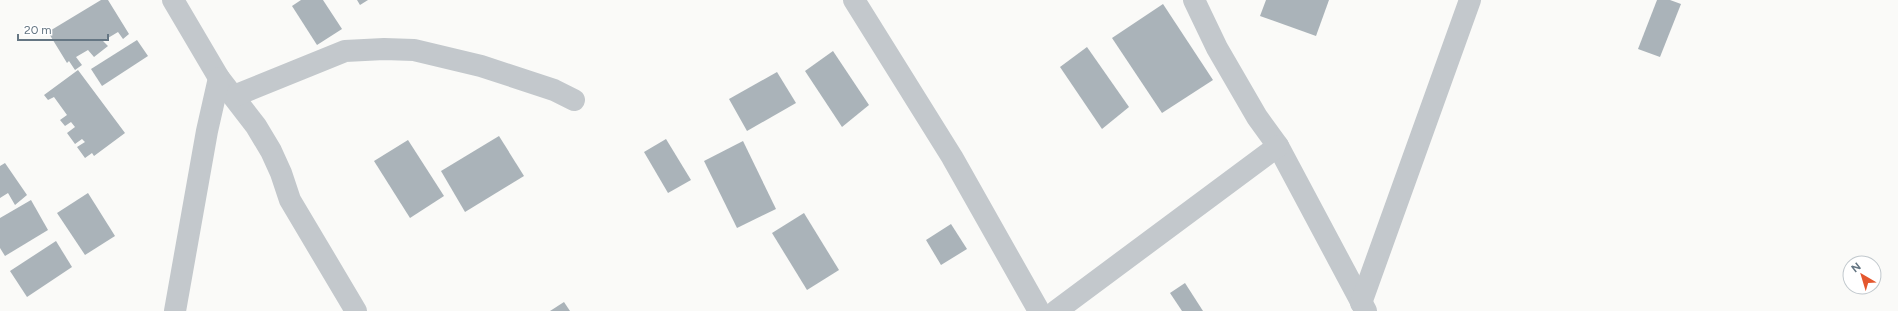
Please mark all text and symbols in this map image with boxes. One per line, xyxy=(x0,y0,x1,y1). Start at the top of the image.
scale bar xyxy=(18,16,108,42)
text: 20 m xyxy=(24,23,52,37)
north arrow xyxy=(1842,255,1882,295)
text: N xyxy=(1849,260,1864,275)

